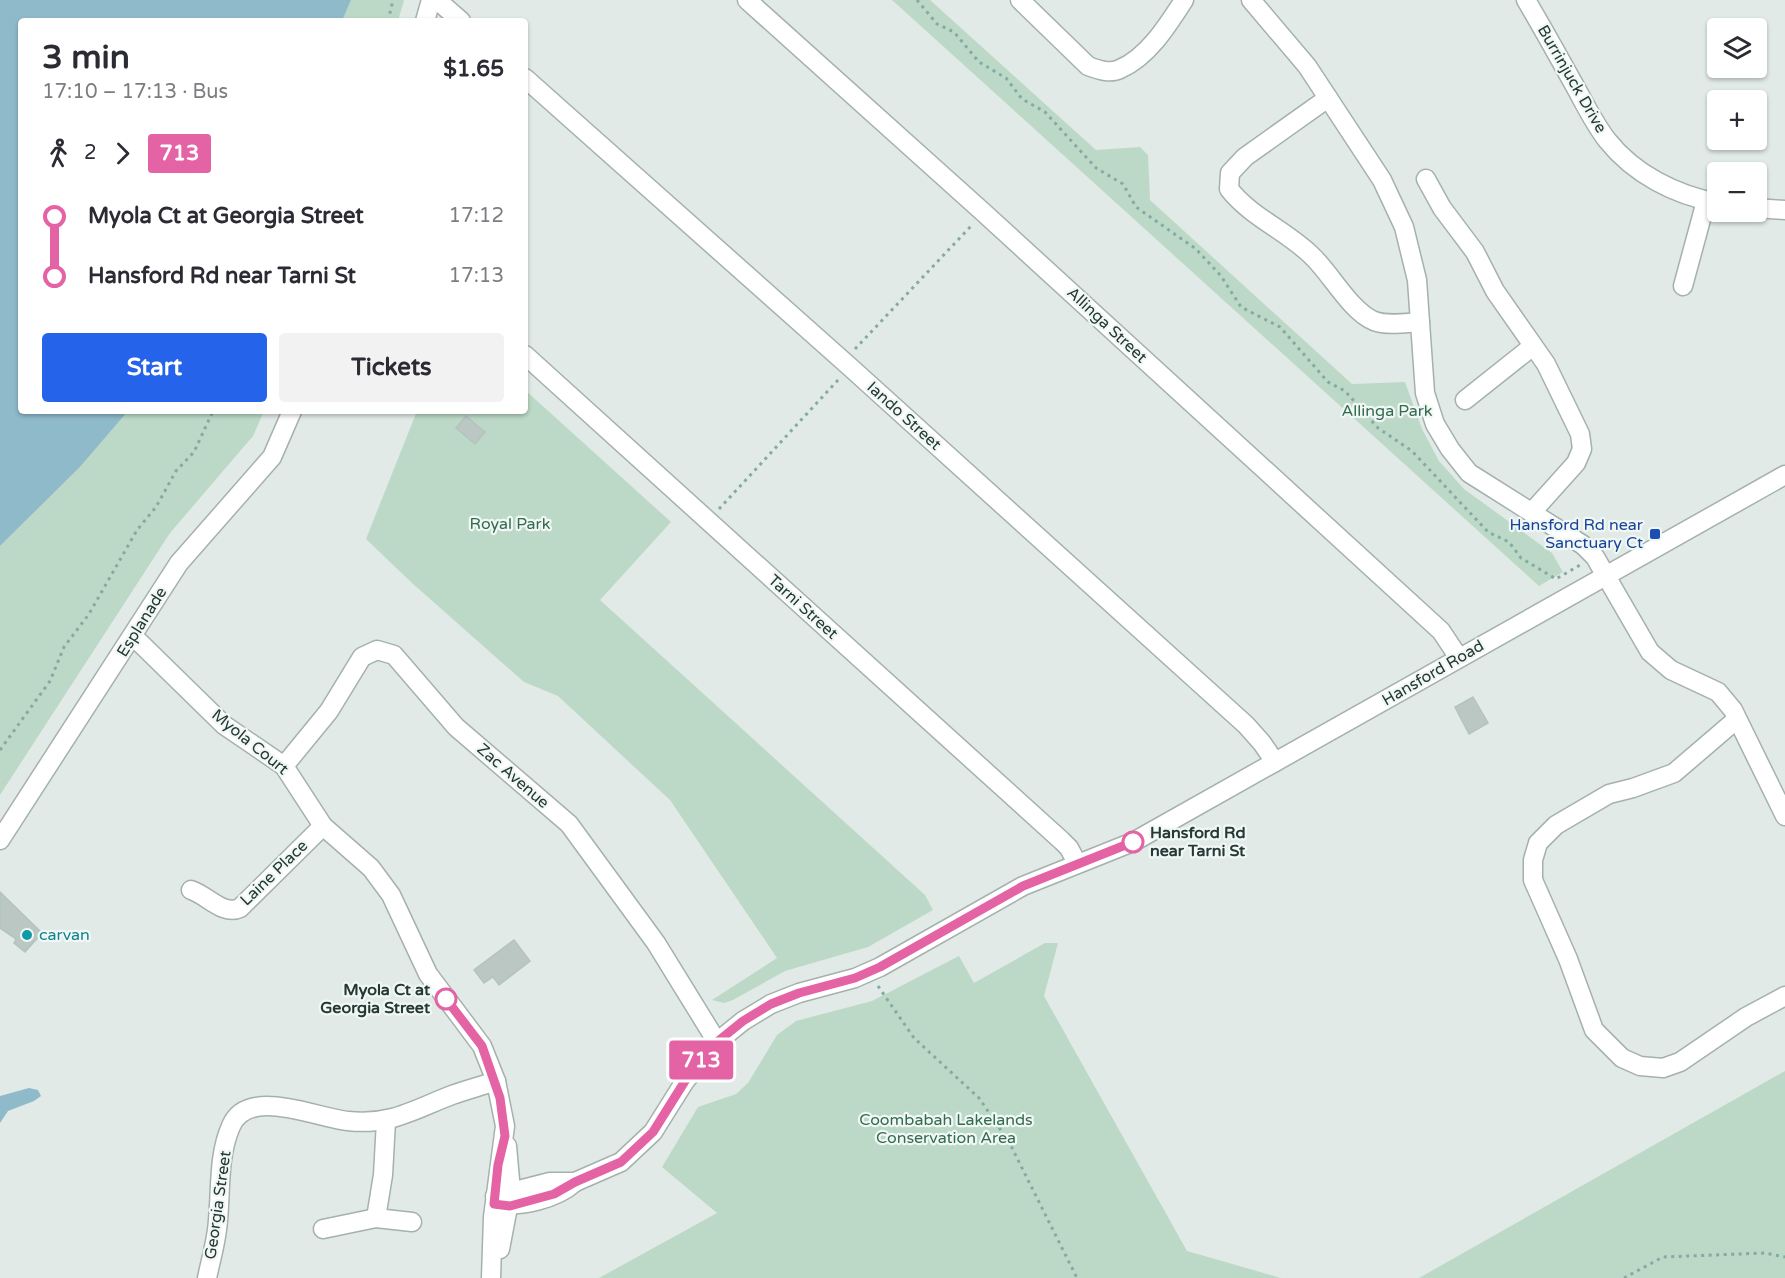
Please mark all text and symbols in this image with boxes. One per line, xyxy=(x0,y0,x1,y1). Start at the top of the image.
map controls xyxy=(1707,18,1767,222)
button: layers xyxy=(1707,18,1767,78)
street label: Burrinjuck Drive xyxy=(1533,21,1611,137)
text: 3 min xyxy=(42,38,130,77)
text: $1.65 xyxy=(443,56,504,82)
text: 17:10 – 17:13 · Bus xyxy=(42,80,228,104)
button: + xyxy=(1707,90,1767,150)
icon: walk xyxy=(42,137,75,170)
icon: forward xyxy=(106,137,139,170)
text: 2 xyxy=(84,141,97,165)
text: 713 xyxy=(160,141,199,166)
button: − xyxy=(1707,162,1767,222)
text: Myola Ct at Georgia Street xyxy=(88,203,364,229)
text: 17:12 xyxy=(449,204,504,228)
text: Hansford Rd near Tarni St xyxy=(88,263,356,289)
text: 17:13 xyxy=(449,264,504,288)
street label: Allinga Street xyxy=(1063,283,1151,367)
button: Start xyxy=(42,333,267,402)
button: Tickets xyxy=(279,333,504,402)
street label: Iando Street xyxy=(863,377,945,455)
park label: Allinga Park xyxy=(1342,401,1433,421)
park label: Royal Park xyxy=(470,514,551,534)
place label: Hansford Rd near Sanctuary Ct xyxy=(1509,515,1644,553)
marker: Hansford Rd near Sanctuary Ct xyxy=(1648,527,1662,541)
street label: Tarni Street xyxy=(764,570,842,644)
street label: Esplanade xyxy=(113,583,171,661)
street label: Hansford Road xyxy=(1379,636,1487,710)
street label: Myola Court xyxy=(207,705,293,779)
street label: Zac Avenue xyxy=(473,739,553,813)
place label: Hansford Rd near Tarni St xyxy=(1150,823,1246,861)
marker: Hansford Rd near Tarni St xyxy=(1122,831,1144,853)
street label: Laine Place xyxy=(236,836,312,910)
place label: carvan xyxy=(39,925,90,945)
marker: carvan xyxy=(20,928,34,942)
place label: Myola Ct at Georgia Street xyxy=(320,980,431,1018)
marker: Myola Ct at Georgia Street xyxy=(435,988,457,1010)
line badge: 713 xyxy=(666,1040,736,1080)
text: 713 xyxy=(681,1048,721,1073)
park label: Coombabah Lakelands Conservation Area xyxy=(859,1110,1033,1148)
street label: Georgia Street xyxy=(200,1149,236,1261)

